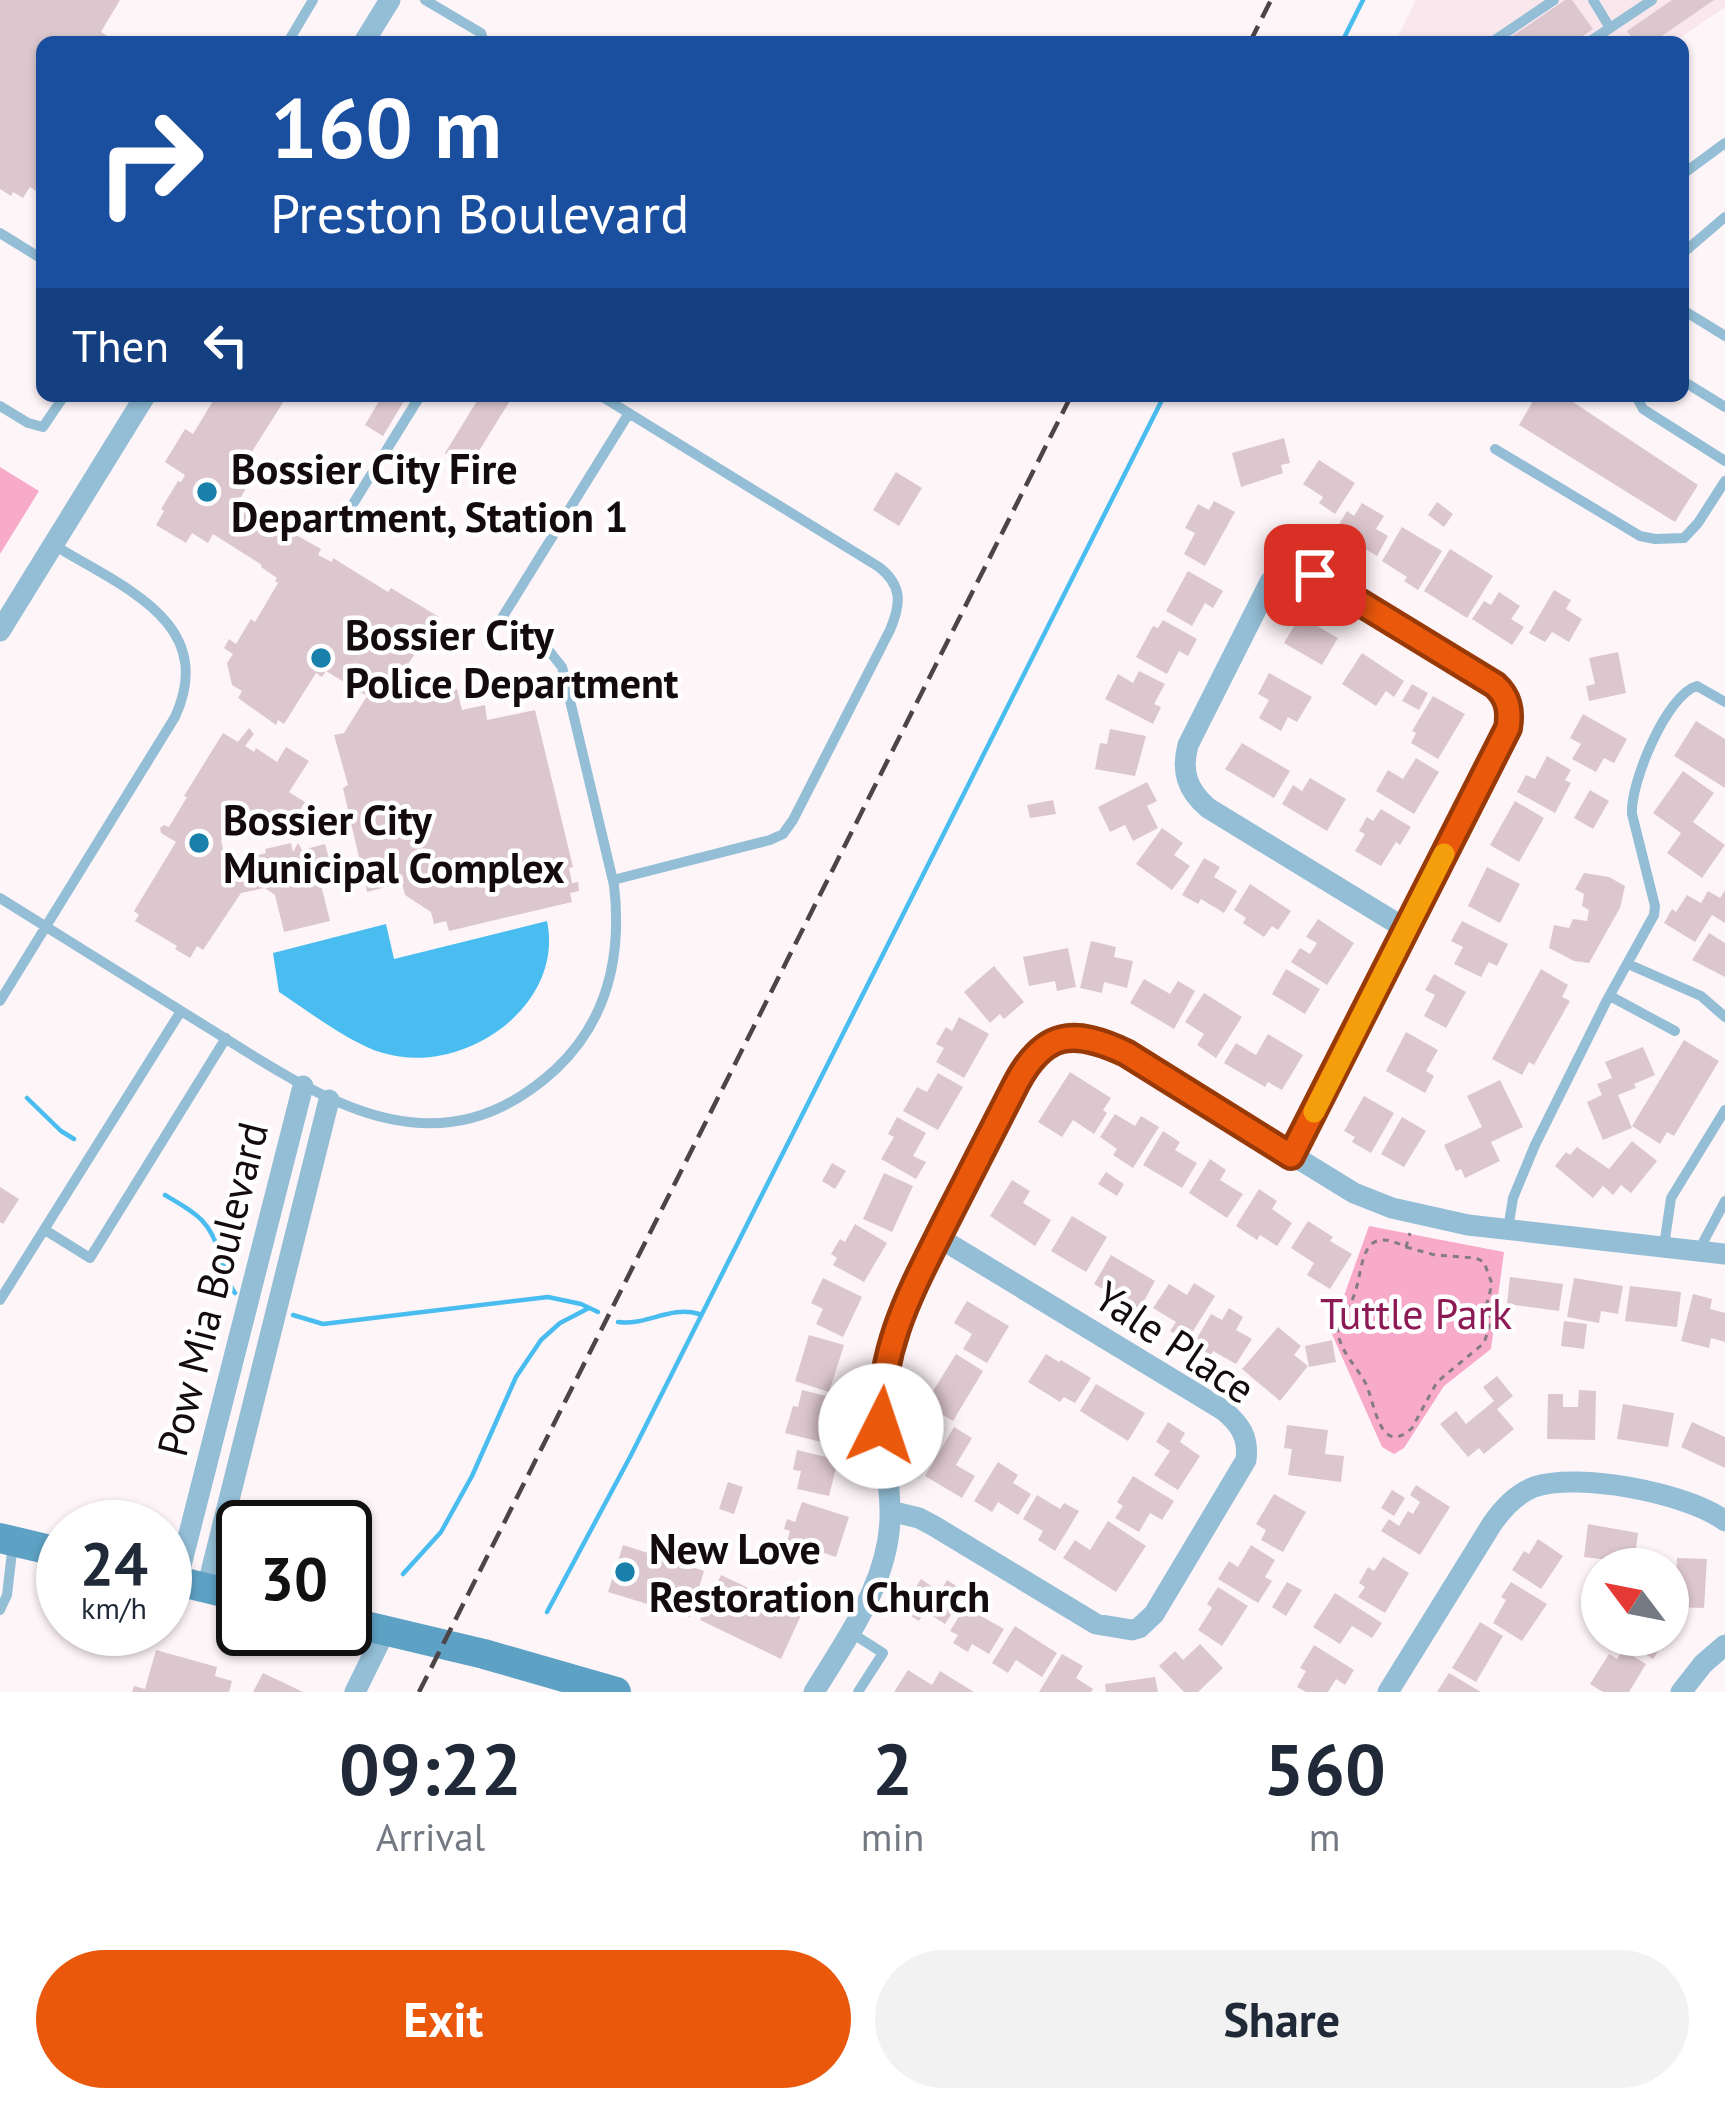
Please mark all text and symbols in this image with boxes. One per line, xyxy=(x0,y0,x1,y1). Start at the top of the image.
text: 160 m xyxy=(270,72,502,181)
icon: right xyxy=(72,84,228,240)
text: Preston Boulevard xyxy=(270,178,689,248)
icon: left xyxy=(193,312,259,378)
text: Then xyxy=(72,316,169,374)
place label: Bossier City Fire Department, Station 1 xyxy=(231,441,628,544)
marker: Bossier City Fire Department, Station 1 xyxy=(194,479,220,505)
pin xyxy=(1264,524,1366,626)
icon: arrive xyxy=(1282,542,1348,608)
place label: Bossier City Police Department xyxy=(345,607,679,710)
marker: Bossier City Police Department xyxy=(308,645,334,671)
place label: Bossier City Municipal Complex xyxy=(223,792,565,895)
marker: Bossier City Municipal Complex xyxy=(186,830,212,856)
street label: Pow Mia Boulevard xyxy=(144,1116,280,1462)
street label: Yale Place xyxy=(1084,1268,1266,1416)
park label: Tuttle Park xyxy=(1320,1286,1512,1341)
position arrow xyxy=(818,1363,944,1489)
speed limit sign: 30 xyxy=(216,1500,372,1656)
place label: New Love Restoration Church xyxy=(649,1521,990,1624)
text: 24 xyxy=(80,1524,148,1602)
north arrow xyxy=(1581,1548,1689,1656)
map controls xyxy=(1581,1548,1689,1656)
marker: New Love Restoration Church xyxy=(612,1559,638,1585)
text: km/h xyxy=(81,1588,147,1627)
text: 09:22 xyxy=(339,1722,522,1815)
text: 2 xyxy=(872,1722,913,1815)
text: 560 xyxy=(1263,1722,1386,1815)
text: Arrival xyxy=(376,1811,485,1862)
text: min xyxy=(861,1811,924,1862)
text: m xyxy=(1309,1811,1340,1862)
button: Exit xyxy=(36,1950,851,2088)
button: Share xyxy=(875,1950,1689,2088)

